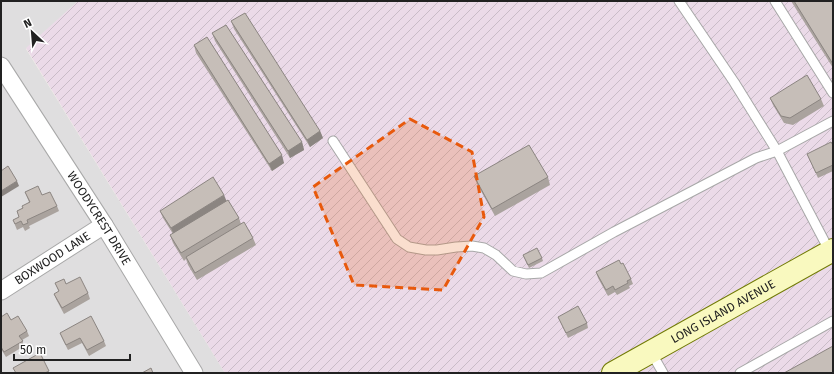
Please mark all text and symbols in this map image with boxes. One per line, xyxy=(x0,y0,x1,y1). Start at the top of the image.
north arrow xyxy=(12,12,52,52)
text: N xyxy=(22,16,34,31)
street label: WOODYCREST DRIVE xyxy=(64,169,134,267)
street label: BOXWOOD LANE xyxy=(12,229,93,287)
street label: LONG ISLAND AVENUE xyxy=(668,277,778,346)
scale bar xyxy=(14,336,130,362)
text: 50 m xyxy=(20,343,46,357)

